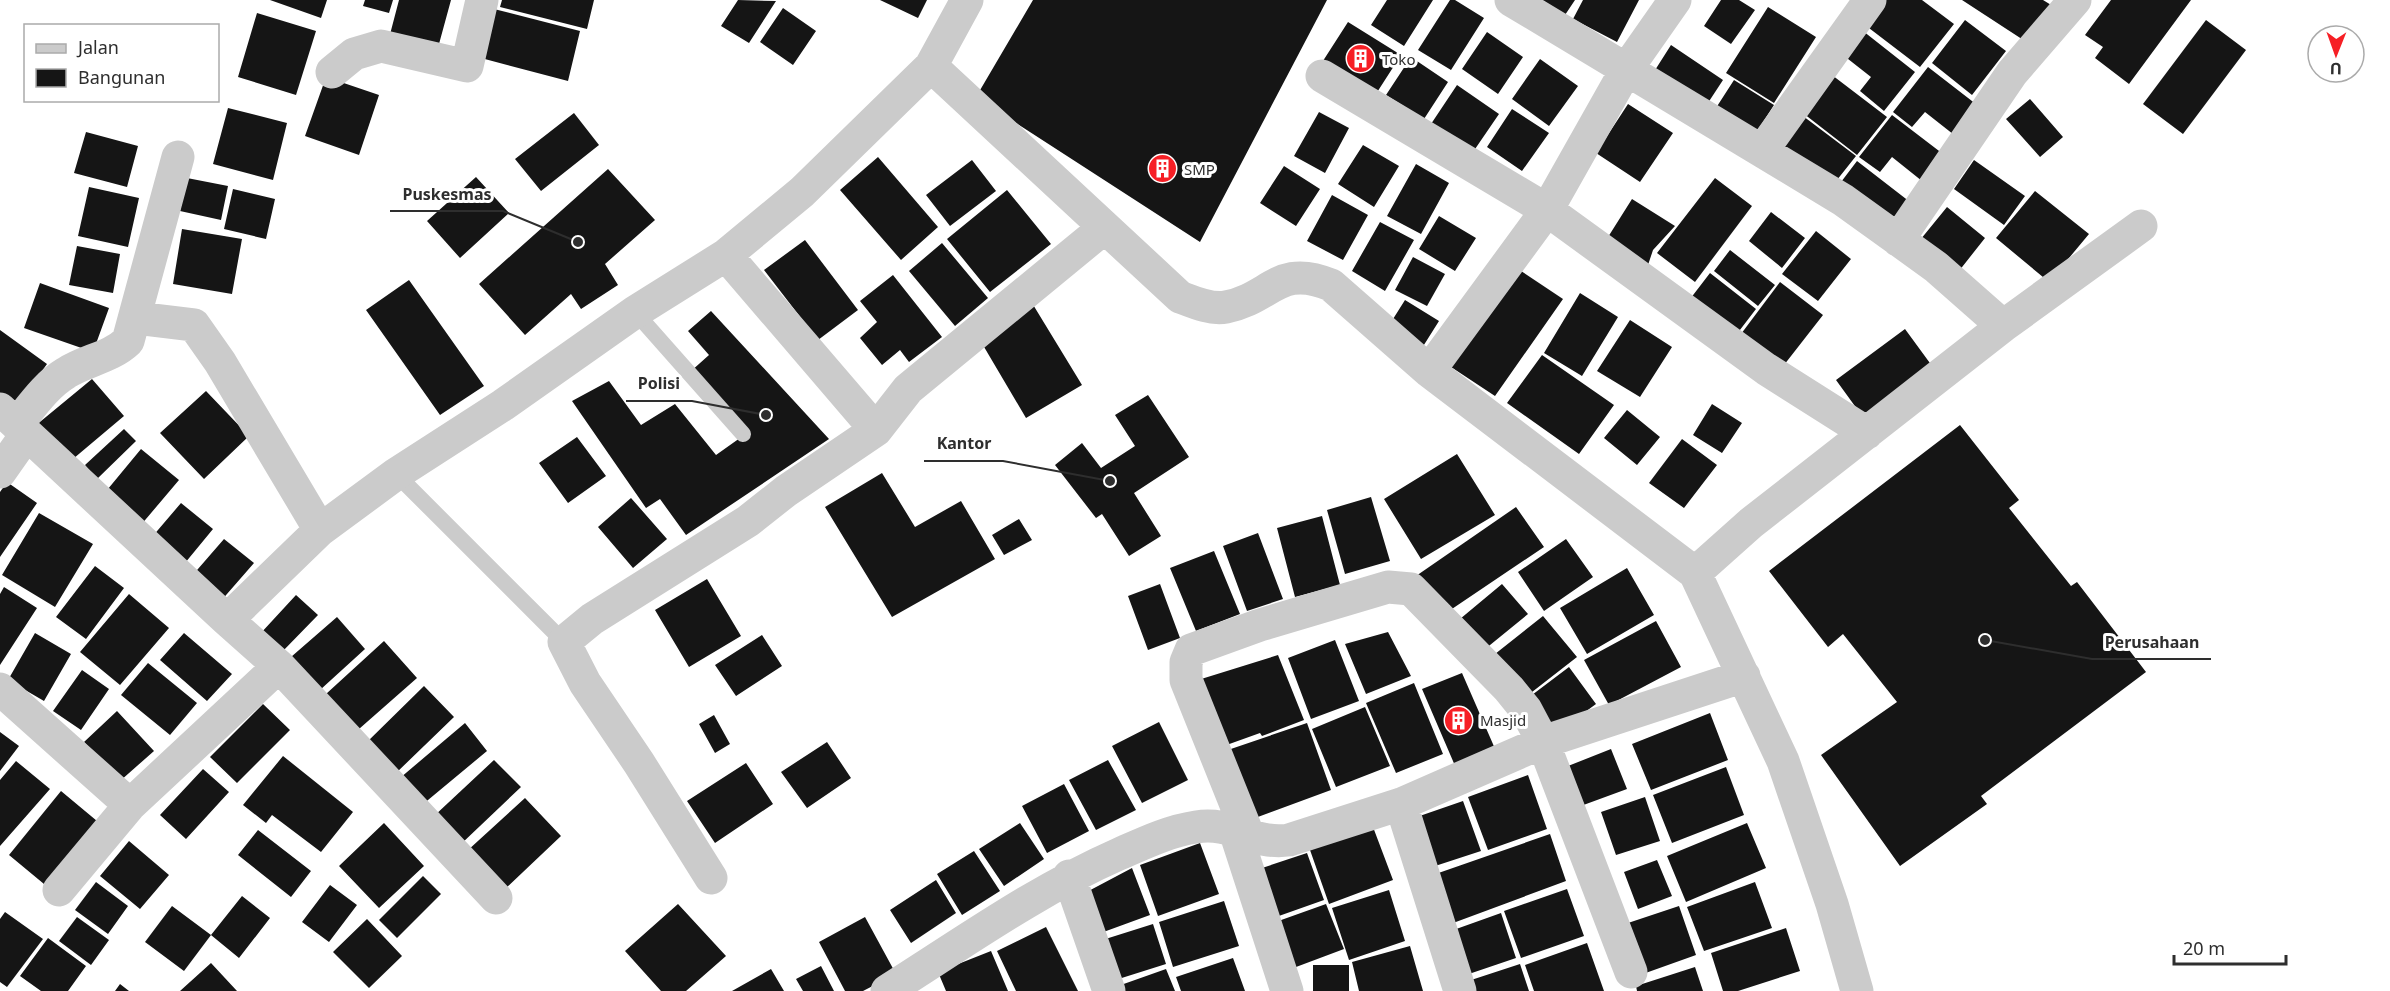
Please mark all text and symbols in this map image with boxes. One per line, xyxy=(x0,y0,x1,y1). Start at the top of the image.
legend xyxy=(24,24,219,102)
north arrow xyxy=(2306,24,2366,84)
text: Jalan xyxy=(76,35,119,59)
building icon: Toko xyxy=(1345,43,1377,75)
place label: Toko xyxy=(1382,49,1415,69)
text: U xyxy=(2329,58,2342,80)
text: Bangunan xyxy=(78,65,165,89)
building icon: SMP xyxy=(1147,153,1179,185)
place label: SMP xyxy=(1184,159,1215,179)
callout: Puskesmas xyxy=(390,177,503,211)
text: Puskesmas xyxy=(402,183,492,205)
callout: Polisi xyxy=(626,367,692,401)
text: Polisi xyxy=(638,372,680,394)
callout: Kantor xyxy=(924,427,1003,461)
text: Kantor xyxy=(937,432,991,454)
callout: Perusahaan xyxy=(2092,625,2211,659)
text: Perusahaan xyxy=(2105,631,2199,653)
building icon: Masjid xyxy=(1443,704,1475,736)
place label: Masjid xyxy=(1480,710,1526,730)
scale bar xyxy=(2174,928,2286,966)
text: 20 m xyxy=(2183,936,2225,960)

